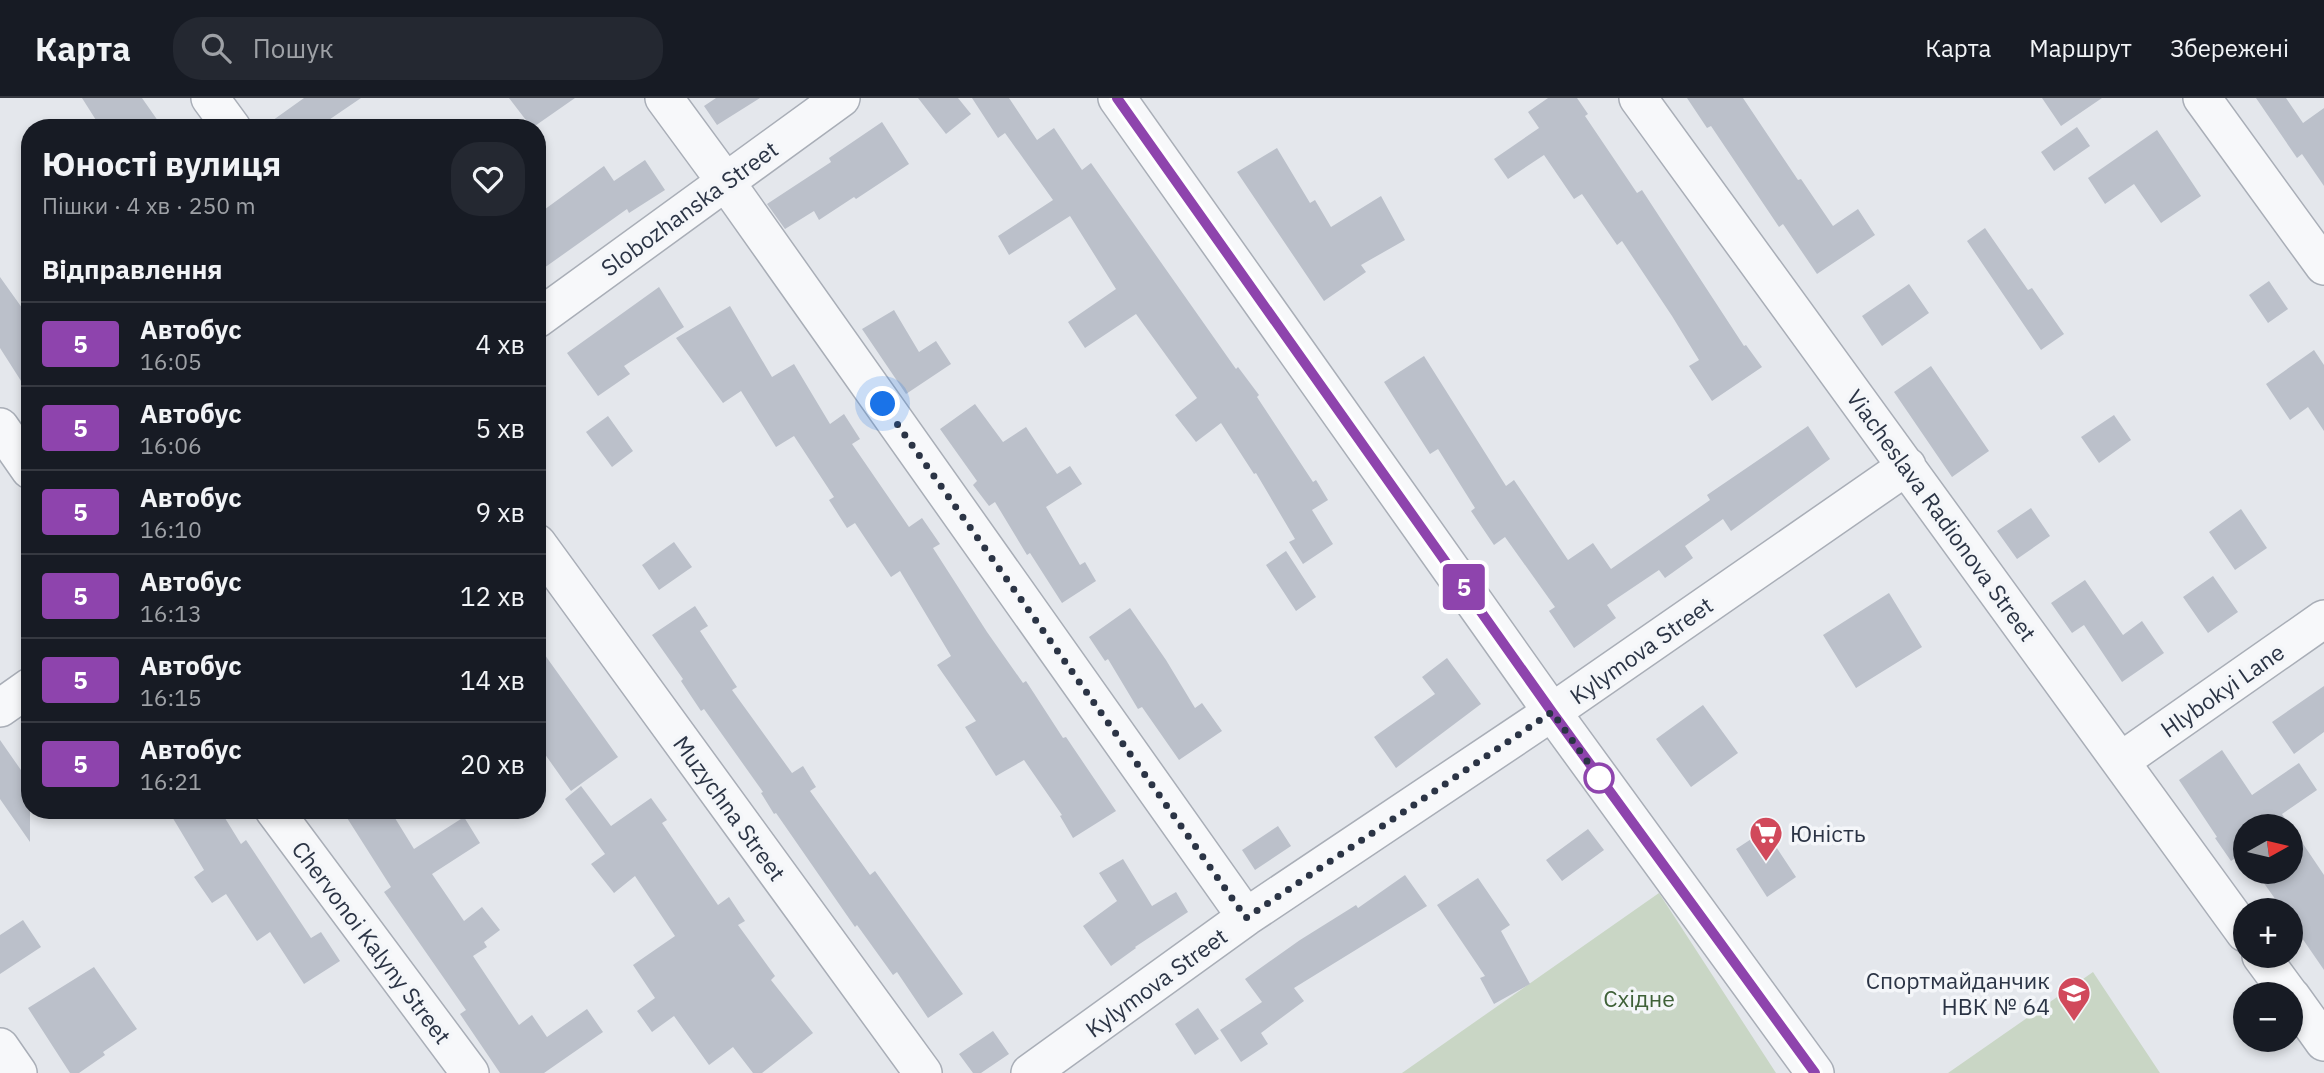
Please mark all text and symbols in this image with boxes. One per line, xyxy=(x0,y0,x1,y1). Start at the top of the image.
search box xyxy=(173,17,663,80)
text: Карта xyxy=(35,27,131,70)
icon: search xyxy=(197,29,235,67)
text: Пошук xyxy=(253,31,333,65)
text: Карта xyxy=(1925,32,1991,64)
text: Маршрут xyxy=(2029,32,2132,64)
text: Збережені xyxy=(2170,32,2289,64)
street label: Slobozhanska Street xyxy=(595,134,783,282)
text: Юності вулиця xyxy=(42,142,281,185)
button: heart xyxy=(451,142,525,216)
text: Пішки · 4 хв · 250 m xyxy=(42,190,256,220)
text: Відправлення xyxy=(42,252,223,286)
text: Автобус xyxy=(140,312,242,346)
text: 4 хв xyxy=(476,327,525,361)
text: 5 xyxy=(73,328,88,360)
text: 16:05 xyxy=(140,346,202,376)
street label: Viacheslava Radionova Street xyxy=(1840,383,2044,647)
your location xyxy=(865,386,900,421)
text: Автобус xyxy=(140,396,242,430)
text: 5 хв xyxy=(476,411,525,445)
text: 5 xyxy=(73,412,88,444)
text: 16:06 xyxy=(140,430,202,460)
text: Автобус xyxy=(140,480,242,514)
text: 9 хв xyxy=(476,495,525,529)
text: 5 xyxy=(73,496,88,528)
text: 16:10 xyxy=(140,514,202,544)
text: Автобус xyxy=(140,564,242,598)
line badge: 5 xyxy=(1441,564,1487,610)
text: 5 xyxy=(1457,571,1471,603)
text: 12 хв xyxy=(460,579,525,613)
text: 5 xyxy=(73,580,88,612)
street label: Kylymova Street xyxy=(1564,590,1718,710)
text: 16:13 xyxy=(140,598,202,628)
street label: Hlybokyi Lane xyxy=(2154,636,2290,744)
text: Автобус xyxy=(140,648,242,682)
text: 14 хв xyxy=(460,663,525,697)
text: 5 xyxy=(73,664,88,696)
text: 16:15 xyxy=(140,682,202,712)
street label: Muzychna Street xyxy=(667,729,793,887)
text: Автобус xyxy=(140,732,242,766)
text: 20 хв xyxy=(460,747,525,781)
text: 5 xyxy=(73,748,88,780)
unlabelled marker xyxy=(1584,763,1614,793)
text: 16:21 xyxy=(140,766,202,796)
supermarket icon: Юність xyxy=(1747,814,1785,863)
north arrow xyxy=(2233,814,2303,884)
map controls xyxy=(2233,814,2303,1052)
place label: Юність xyxy=(1790,818,1866,848)
street label: Chervonoi Kalyny Street xyxy=(286,834,458,1050)
button: + xyxy=(2233,898,2303,968)
street label: Kylymova Street xyxy=(1079,920,1233,1044)
place label: Спортмайданчик НВК № 64 xyxy=(1866,965,2050,1021)
school or university icon: Спортмайданчик НВК № 64 xyxy=(2055,974,2093,1023)
button: − xyxy=(2233,982,2303,1052)
park label: Східне xyxy=(1603,983,1675,1013)

